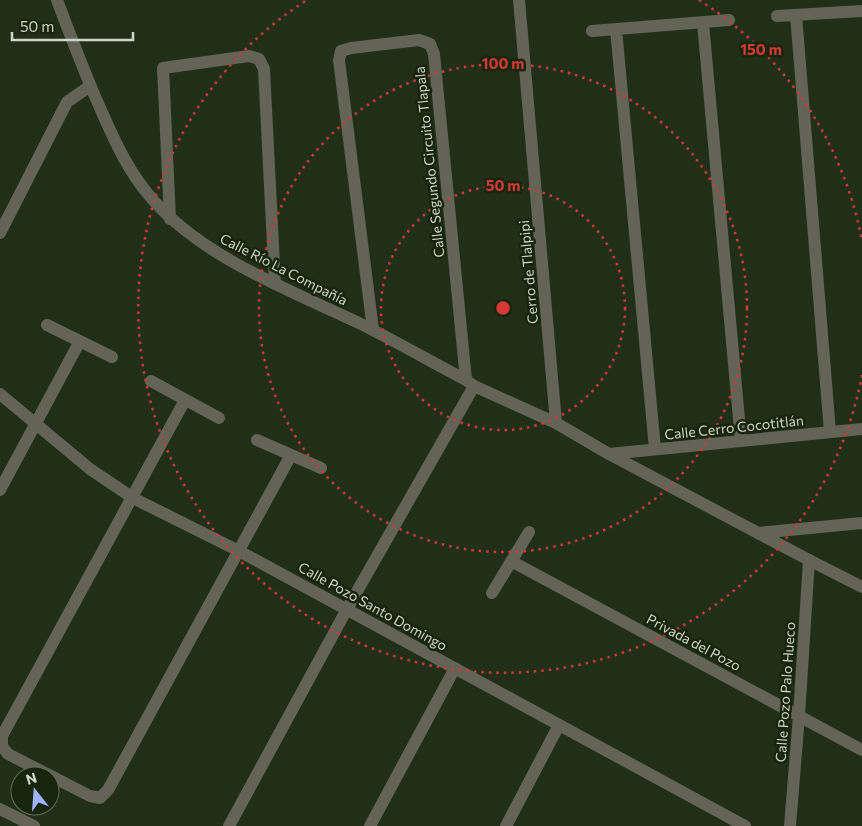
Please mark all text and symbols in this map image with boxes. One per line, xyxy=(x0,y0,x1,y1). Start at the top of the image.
scale bar xyxy=(12,10,134,42)
text: 50 m xyxy=(20,17,54,35)
text: 150 m xyxy=(740,40,782,58)
text: 100 m xyxy=(482,54,524,72)
street label: Calle Segundo Circuito Tlapala xyxy=(411,66,447,258)
text: 50 m xyxy=(486,176,520,194)
street label: Cerro de Tlalpipi xyxy=(515,219,541,325)
street label: Calle Río La Compañía xyxy=(217,229,351,309)
centre of rings xyxy=(494,299,512,317)
street label: Calle Cerro Cocotitlán xyxy=(663,411,805,443)
street label: Calle Pozo Santo Domingo xyxy=(296,558,450,654)
street label: Privada del Pozo xyxy=(644,610,744,674)
street label: Calle Pozo Palo Hueco xyxy=(772,621,798,763)
north arrow xyxy=(10,766,60,816)
text: N xyxy=(24,768,39,788)

